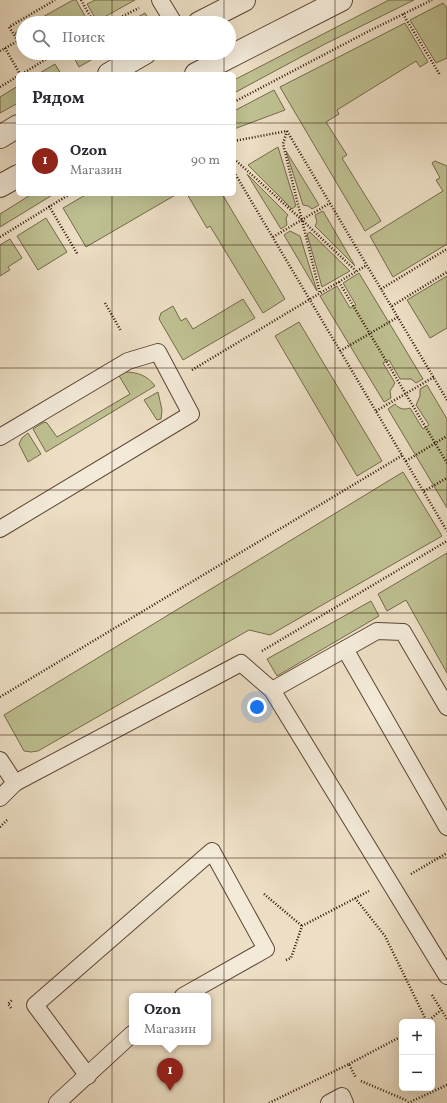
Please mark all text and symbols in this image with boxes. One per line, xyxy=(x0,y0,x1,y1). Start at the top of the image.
search box xyxy=(16,16,236,60)
icon: search xyxy=(30,27,52,49)
text: Поиск xyxy=(62,28,105,49)
text: Рядом xyxy=(32,87,85,110)
text: Ozon xyxy=(70,141,107,162)
text: 1 xyxy=(42,152,48,170)
text: 90 m xyxy=(191,152,220,170)
text: Магазин xyxy=(70,162,122,180)
your location xyxy=(247,697,267,717)
popup xyxy=(129,993,211,1045)
text: Ozon xyxy=(144,1000,181,1021)
map controls xyxy=(399,1019,435,1091)
button: + xyxy=(399,1019,435,1055)
text: Магазин xyxy=(144,1021,196,1039)
button: − xyxy=(399,1055,435,1091)
pin: 1 xyxy=(157,1058,183,1091)

